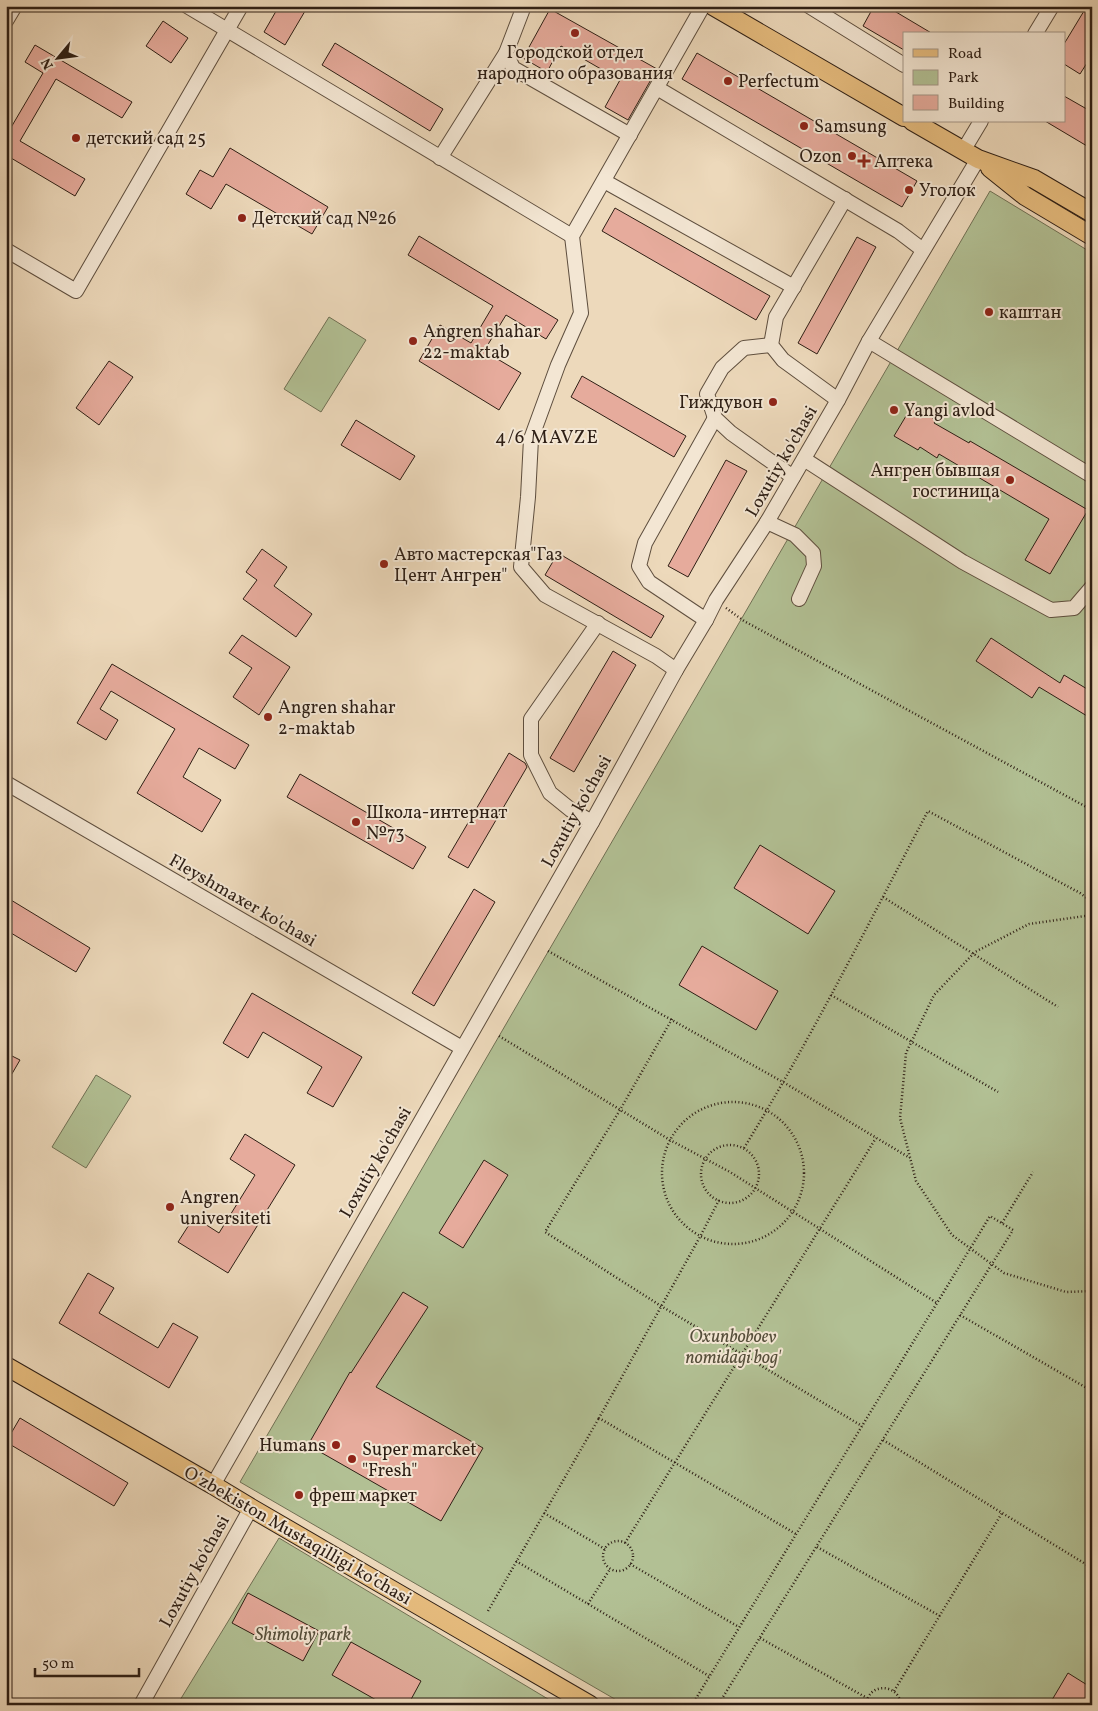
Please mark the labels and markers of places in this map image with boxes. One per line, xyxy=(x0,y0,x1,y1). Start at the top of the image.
marker: Городской отдел народного образования xyxy=(569,27,581,39)
place label: Городской отдел народного образования xyxy=(477,41,673,87)
place label: Perfectum xyxy=(738,70,819,95)
marker: Perfectum xyxy=(722,75,734,87)
place label: Samsung xyxy=(814,115,887,140)
marker: Samsung xyxy=(798,120,810,132)
place label: детский сад 25 xyxy=(86,127,206,152)
marker: детский сад 25 xyxy=(70,132,82,144)
place label: Ozon xyxy=(800,145,842,170)
marker: Ozon xyxy=(846,150,858,162)
place label: Аптека xyxy=(874,150,933,175)
marker: Аптека xyxy=(858,155,870,167)
place label: Уголок xyxy=(919,179,976,204)
marker: Уголок xyxy=(903,184,915,196)
place label: Детский сад №26 xyxy=(252,207,396,232)
marker: Детский сад №26 xyxy=(236,212,248,224)
place label: каштан xyxy=(999,301,1061,326)
marker: каштан xyxy=(983,306,995,318)
place label: Angren shahar 22-maktab xyxy=(423,320,541,366)
marker: Angren shahar 22-maktab xyxy=(407,335,419,347)
place label: Гиждувон xyxy=(679,391,763,416)
marker: Гиждувон xyxy=(767,396,779,408)
place label: Yangi avlod xyxy=(904,399,995,424)
marker: Yangi avlod xyxy=(888,404,900,416)
place label: Ангрен бывшая гостиница xyxy=(870,459,1000,505)
marker: Ангрен бывшая гостиница xyxy=(1004,474,1016,486)
place label: Авто мастерская"Газ Цент Ангрен" xyxy=(394,543,562,589)
marker: Авто мастерская"Газ Цент Ангрен" xyxy=(378,558,390,570)
place label: Angren shahar 2-maktab xyxy=(278,696,396,742)
marker: Angren shahar 2-maktab xyxy=(262,711,274,723)
place label: Школа-интернат №73 xyxy=(366,801,507,847)
marker: Школа-интернат №73 xyxy=(350,816,362,828)
place label: Angren universiteti xyxy=(180,1186,271,1232)
marker: Angren universiteti xyxy=(164,1201,176,1213)
place label: Humans xyxy=(259,1434,326,1459)
place label: Super marcket "Fresh" xyxy=(362,1438,477,1484)
marker: Humans xyxy=(330,1439,342,1451)
marker: Super marcket "Fresh" xyxy=(346,1453,358,1465)
place label: фреш маркет xyxy=(309,1484,417,1509)
marker: фреш маркет xyxy=(293,1489,305,1501)

